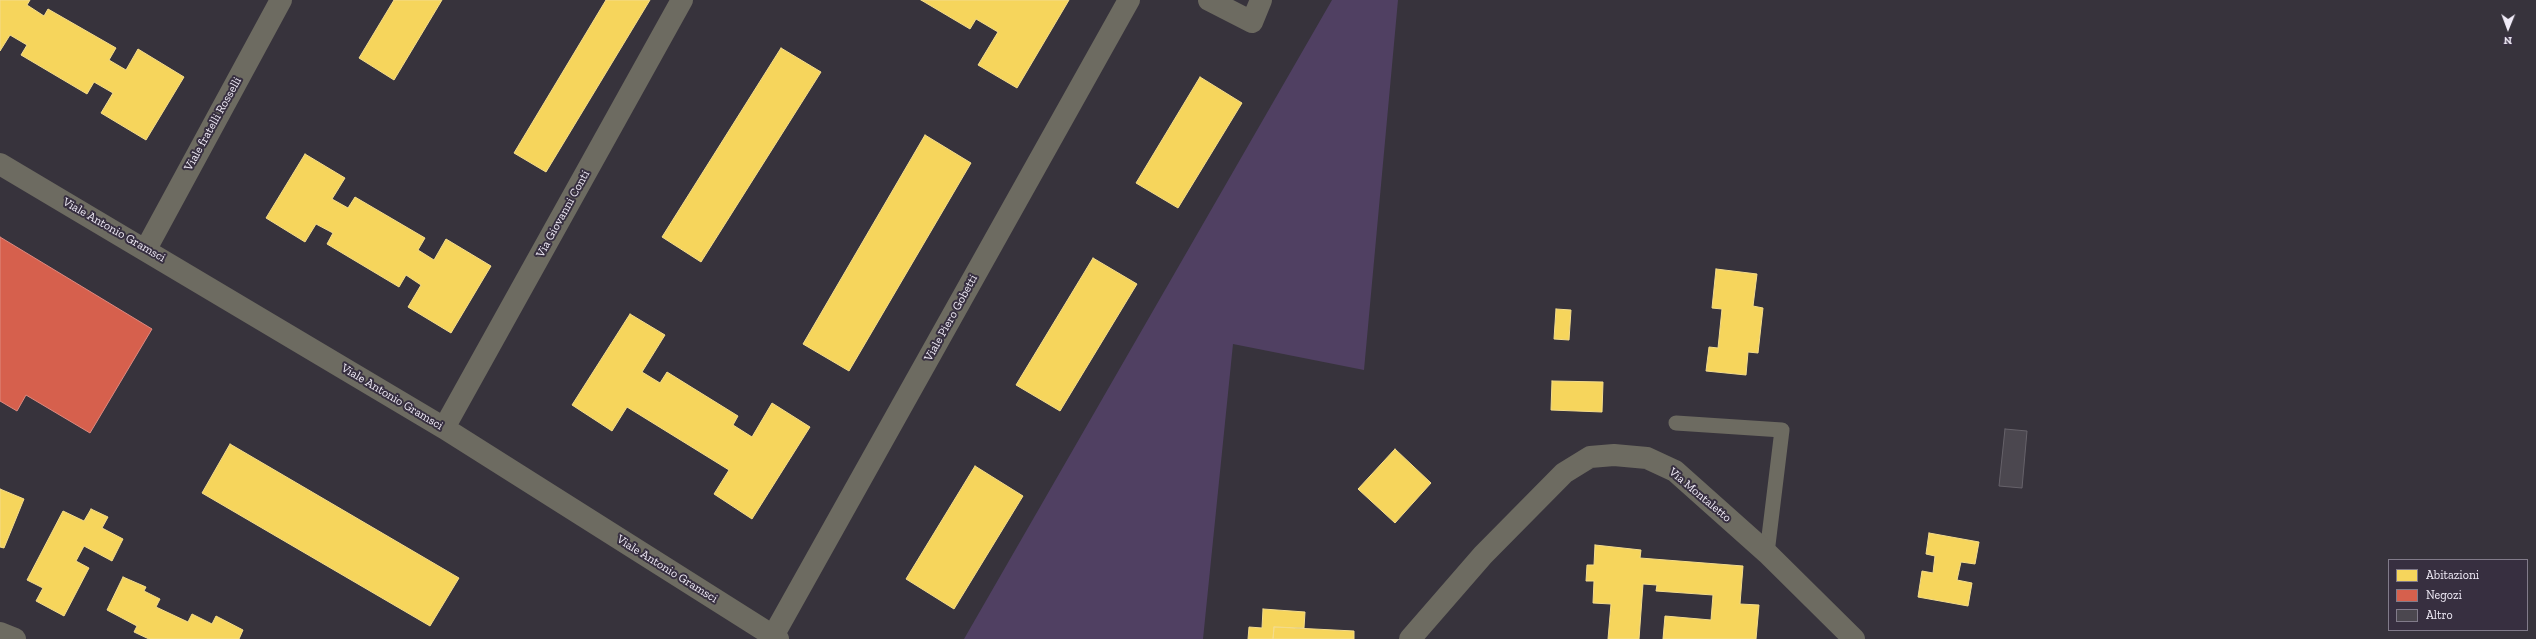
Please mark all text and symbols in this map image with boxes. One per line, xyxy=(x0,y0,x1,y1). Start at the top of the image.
north arrow xyxy=(2488,8,2528,48)
text: N xyxy=(2503,34,2512,47)
street label: Viale fratelli Rosselli xyxy=(181,75,245,173)
street label: Via Giovanni Conti xyxy=(533,168,593,260)
street label: Viale Antonio Gramsci xyxy=(60,195,168,265)
street label: Viale Piero Gobetti xyxy=(921,272,981,364)
street label: Viale Antonio Gramsci xyxy=(338,361,446,433)
street label: Via Montaletto xyxy=(1666,465,1734,525)
street label: Viale Antonio Gramsci xyxy=(614,532,720,606)
legend xyxy=(2388,559,2528,631)
text: Abitazioni xyxy=(2426,568,2479,582)
text: Negozi xyxy=(2426,588,2462,602)
text: Altro xyxy=(2426,608,2453,622)

